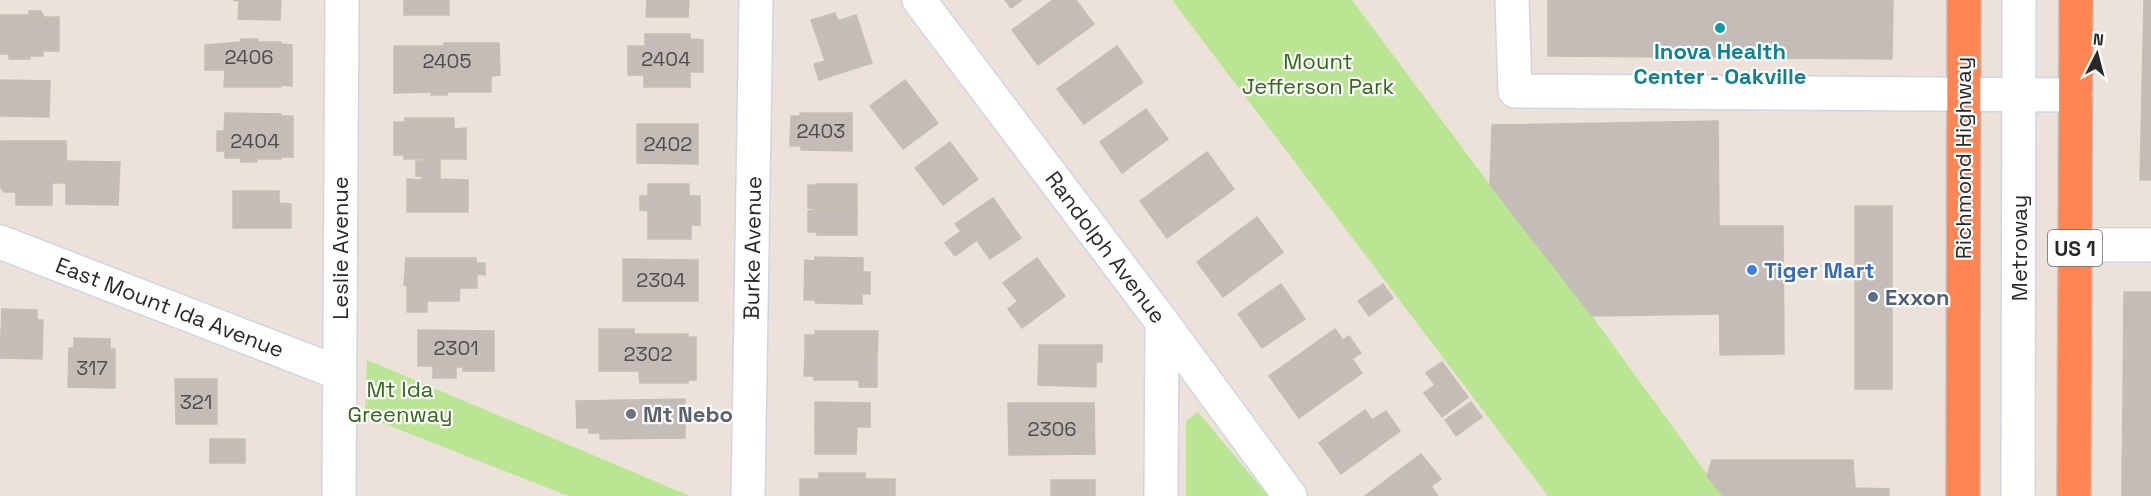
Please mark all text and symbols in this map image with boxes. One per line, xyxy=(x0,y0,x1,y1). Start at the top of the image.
marker: Inova Health Center - Oakville xyxy=(1713,21,1727,35)
north arrow xyxy=(2067,24,2127,84)
text: N xyxy=(2092,29,2105,51)
place label: Inova Health Center - Oakville xyxy=(1634,37,1807,90)
house number: 2406 xyxy=(224,44,274,70)
house number: 2404 xyxy=(641,46,691,72)
park label: Mount Jefferson Park xyxy=(1242,47,1394,100)
house number: 2405 xyxy=(423,48,471,74)
street label: Richmond Highway xyxy=(1949,57,1977,259)
house number: 2403 xyxy=(797,118,845,144)
house number: 2404 xyxy=(230,128,280,154)
house number: 2402 xyxy=(644,131,692,157)
street label: Randolph Avenue xyxy=(1039,165,1173,329)
street label: Leslie Avenue xyxy=(326,176,354,320)
street label: Burke Avenue xyxy=(737,176,767,320)
street label: Metroway xyxy=(2005,195,2033,301)
road number: US 1 xyxy=(2048,230,2102,266)
street label: East Mount Ida Avenue xyxy=(52,251,288,363)
place label: Tiger Mart xyxy=(1764,256,1874,284)
marker: Tiger Mart xyxy=(1745,263,1759,277)
house number: 2304 xyxy=(636,267,686,293)
place label: Exxon xyxy=(1885,283,1950,311)
marker: Exxon xyxy=(1866,290,1880,304)
house number: 2301 xyxy=(433,335,479,361)
house number: 2302 xyxy=(624,341,672,367)
house number: 317 xyxy=(76,355,108,381)
park label: Mt Ida Greenway xyxy=(347,375,453,428)
house number: 321 xyxy=(180,389,212,415)
place label: Mt Nebo xyxy=(643,400,733,428)
marker: Mt Nebo xyxy=(624,407,638,421)
house number: 2306 xyxy=(1027,416,1077,442)

